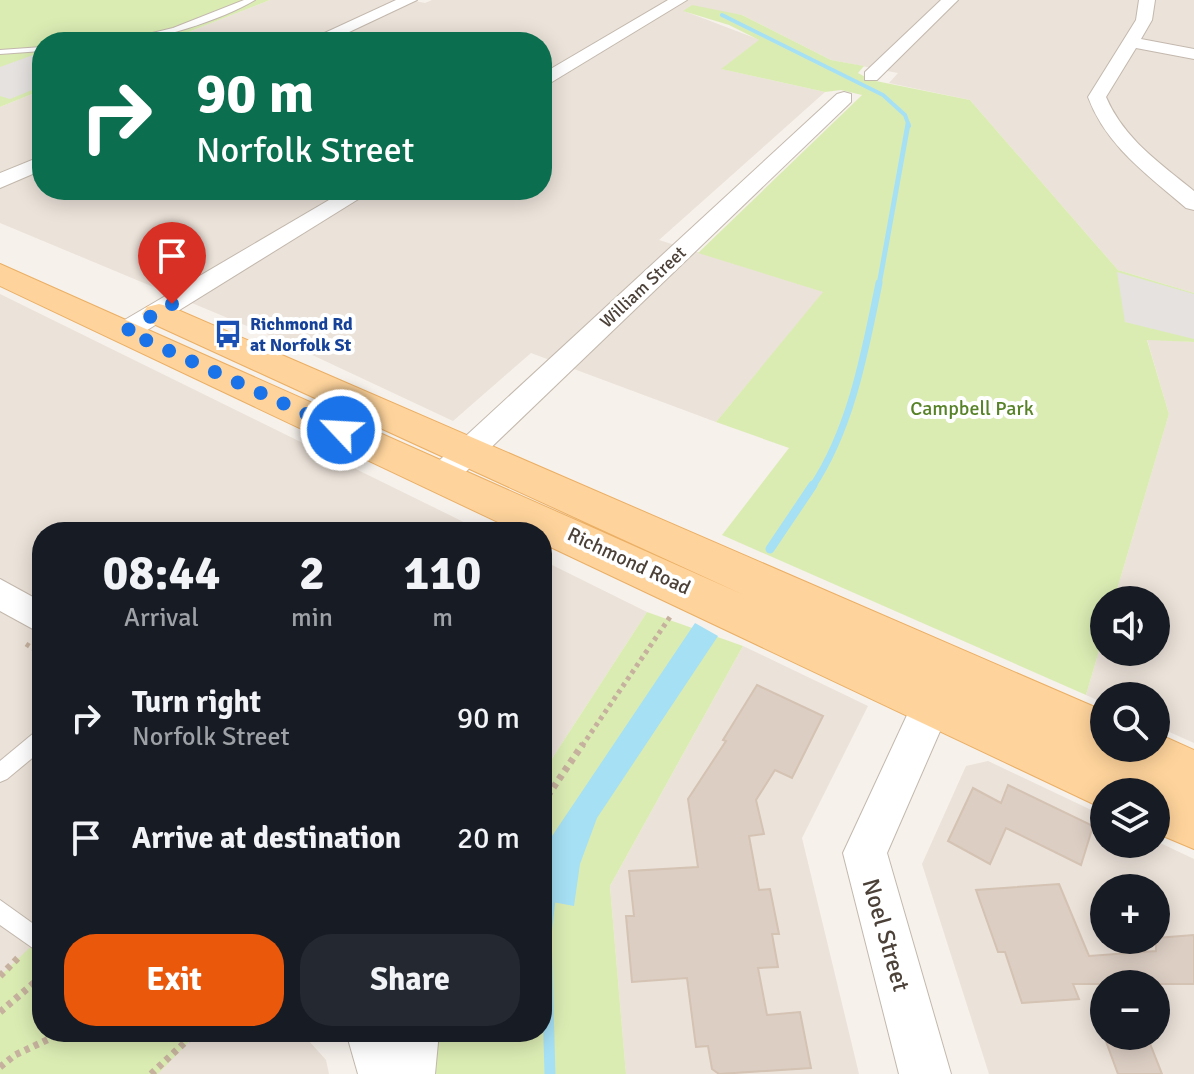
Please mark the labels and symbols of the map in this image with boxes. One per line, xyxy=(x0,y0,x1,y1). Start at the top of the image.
pin xyxy=(138,222,206,304)
street label: William Street xyxy=(595,242,691,332)
place label: Richmond Rd at Norfolk St xyxy=(250,313,353,356)
bus stop icon: Richmond Rd at Norfolk St xyxy=(213,319,243,349)
position arrow xyxy=(299,388,383,472)
park label: Campbell Park xyxy=(910,396,1034,421)
street label: Richmond Road xyxy=(564,522,694,600)
street label: Noel Street xyxy=(856,875,916,995)

